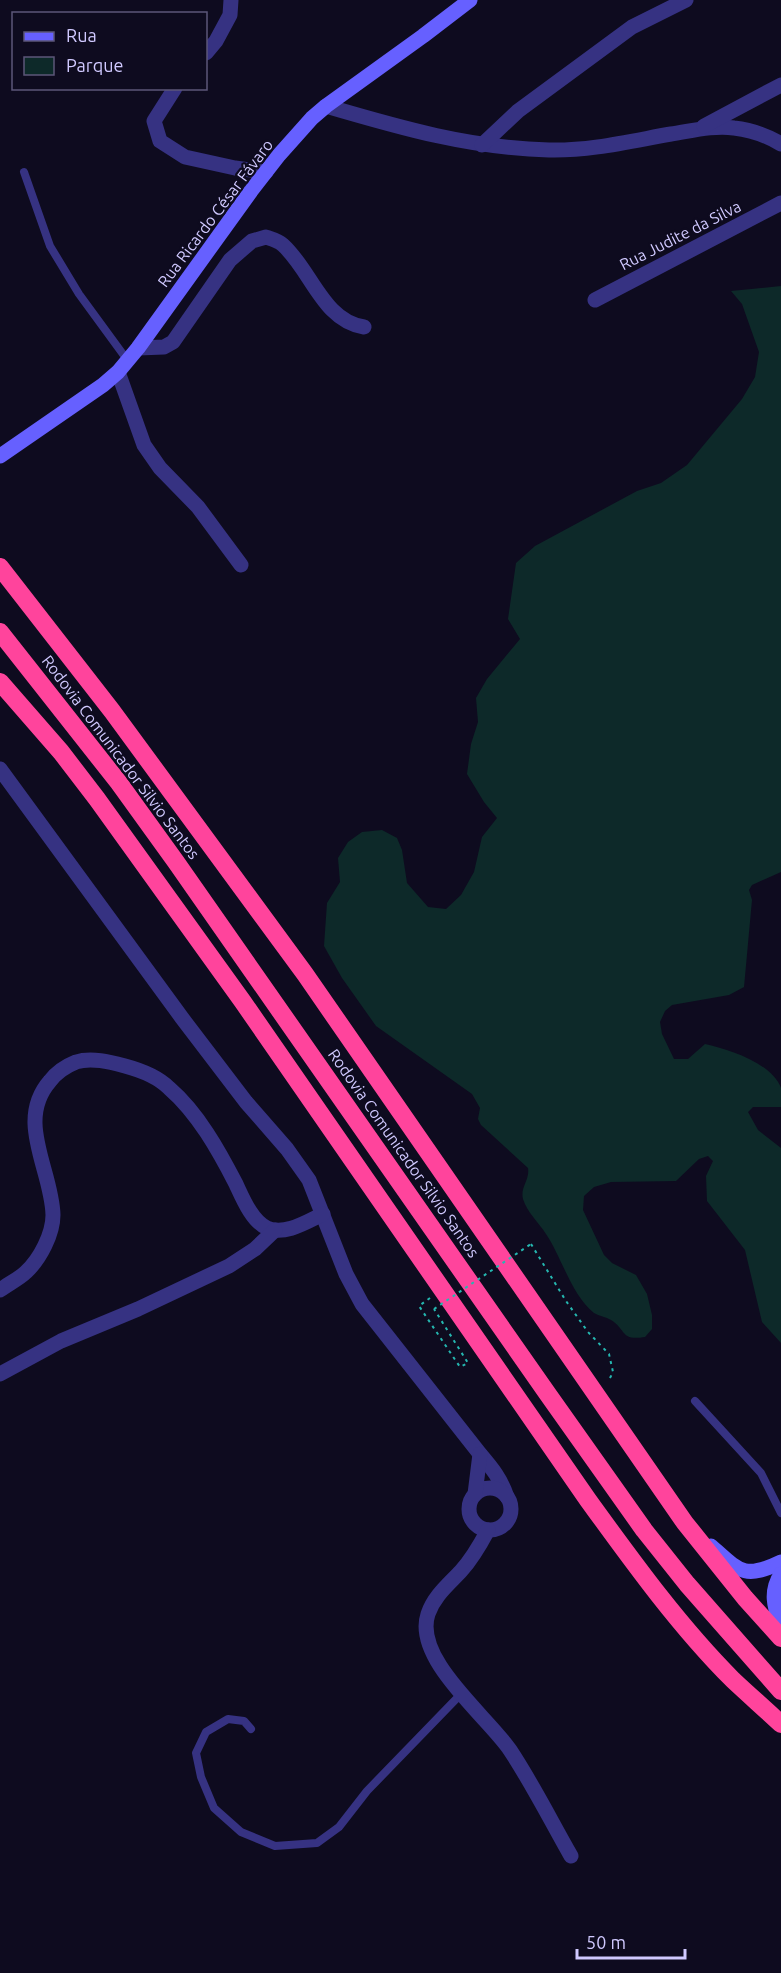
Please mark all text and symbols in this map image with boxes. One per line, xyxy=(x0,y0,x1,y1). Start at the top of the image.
legend xyxy=(12,12,207,90)
text: Rua xyxy=(66,25,97,45)
text: Parque xyxy=(66,55,123,75)
street label: Rua Ricardo César Fávaro xyxy=(154,136,276,290)
street label: Rua Judite da Silva xyxy=(616,197,744,273)
street label: Rodovia Comunicador Silvio Santos xyxy=(39,652,204,862)
street label: Rodovia Comunicador Silvio Santos xyxy=(325,1045,483,1261)
scale bar xyxy=(577,1922,685,1960)
text: 50 m xyxy=(586,1932,626,1952)

